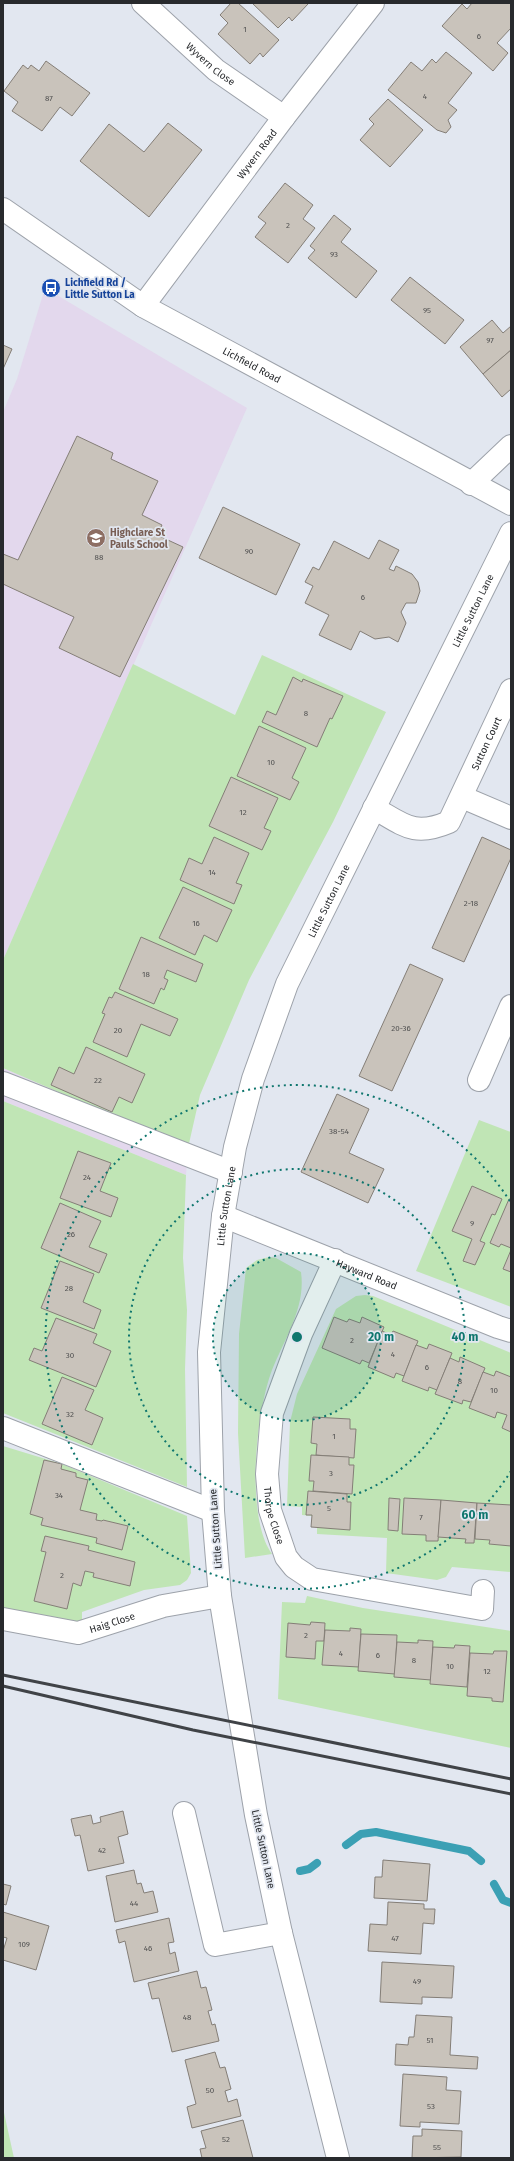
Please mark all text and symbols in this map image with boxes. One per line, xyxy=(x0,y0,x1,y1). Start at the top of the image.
house number: 1 xyxy=(243,25,247,34)
house number: 6 xyxy=(477,32,481,41)
street label: Wyvern Close xyxy=(183,40,237,88)
house number: 4 xyxy=(423,92,428,101)
house number: 87 xyxy=(45,94,53,103)
street label: Wyvern Road xyxy=(235,127,280,182)
house number: 2 xyxy=(286,221,290,230)
house number: 93 xyxy=(330,250,338,259)
bus stop icon: Lichfield Rd / Little Sutton La xyxy=(40,277,62,299)
place label: Lichfield Rd / Little Sutton La xyxy=(65,277,135,301)
house number: 95 xyxy=(423,306,431,315)
house number: 97 xyxy=(486,336,494,345)
street label: Lichfield Road xyxy=(220,345,283,386)
school or university icon: Highclare St Pauls School xyxy=(85,527,107,549)
place label: Highclare St Pauls School xyxy=(110,527,168,551)
house number: 90 xyxy=(245,547,254,556)
house number: 88 xyxy=(95,553,104,562)
street label: Little Sutton Lane xyxy=(450,572,497,650)
house number: 6 xyxy=(361,593,365,602)
house number: 8 xyxy=(304,709,309,718)
street label: Sutton Court xyxy=(469,715,505,772)
house number: 10 xyxy=(267,758,275,767)
house number: 12 xyxy=(239,808,247,817)
street label: Little Sutton Lane xyxy=(306,862,353,940)
house number: 14 xyxy=(208,868,217,877)
house number: 2-18 xyxy=(464,899,479,908)
house number: 16 xyxy=(192,919,200,928)
house number: 18 xyxy=(142,970,151,979)
house number: 20-36 xyxy=(391,1024,411,1033)
house number: 20 xyxy=(114,1026,123,1035)
house number: 22 xyxy=(94,1076,102,1085)
house number: 38-54 xyxy=(329,1127,350,1136)
street label: Little Sutton Lane xyxy=(215,1165,239,1246)
house number: 24 xyxy=(83,1173,92,1182)
house number: 9 xyxy=(470,1219,474,1228)
house number: 26 xyxy=(67,1230,75,1239)
street label: Hayward Road xyxy=(334,1257,399,1293)
house number: 28 xyxy=(65,1284,74,1293)
centre of rings xyxy=(290,1330,304,1344)
text: 20 m xyxy=(368,1330,394,1344)
text: 40 m xyxy=(452,1330,478,1344)
house number: 2 xyxy=(350,1336,354,1345)
house number: 4 xyxy=(391,1350,396,1359)
house number: 30 xyxy=(66,1351,75,1360)
house number: 6 xyxy=(425,1363,429,1372)
house number: 8 xyxy=(458,1377,463,1386)
house number: 10 xyxy=(490,1386,498,1395)
house number: 32 xyxy=(66,1410,74,1419)
house number: 1 xyxy=(332,1432,336,1441)
house number: 3 xyxy=(329,1469,333,1478)
street label: Thorpe Close xyxy=(261,1486,286,1546)
street label: Little Sutton Lane xyxy=(207,1488,225,1569)
house number: 34 xyxy=(55,1491,64,1500)
house number: 5 xyxy=(327,1504,331,1513)
text: 60 m xyxy=(462,1508,488,1522)
house number: 7 xyxy=(419,1513,423,1522)
house number: 2 xyxy=(60,1571,64,1580)
street label: Haig Close xyxy=(88,1610,137,1636)
house number: 2 xyxy=(304,1631,308,1640)
house number: 4 xyxy=(339,1649,344,1658)
house number: 6 xyxy=(376,1651,380,1660)
house number: 8 xyxy=(412,1656,417,1665)
house number: 10 xyxy=(446,1662,454,1671)
house number: 12 xyxy=(483,1667,491,1676)
street label: Little Sutton Lane xyxy=(249,1809,277,1890)
house number: 42 xyxy=(98,1846,106,1855)
house number: 44 xyxy=(130,1899,139,1908)
house number: 47 xyxy=(391,1934,399,1943)
house number: 109 xyxy=(18,1940,30,1949)
house number: 46 xyxy=(144,1944,152,1953)
house number: 49 xyxy=(413,1977,421,1986)
house number: 48 xyxy=(183,2013,192,2022)
house number: 51 xyxy=(426,2036,434,2045)
house number: 50 xyxy=(206,2086,215,2095)
house number: 53 xyxy=(427,2102,435,2111)
house number: 52 xyxy=(222,2135,230,2144)
house number: 55 xyxy=(433,2143,441,2152)

